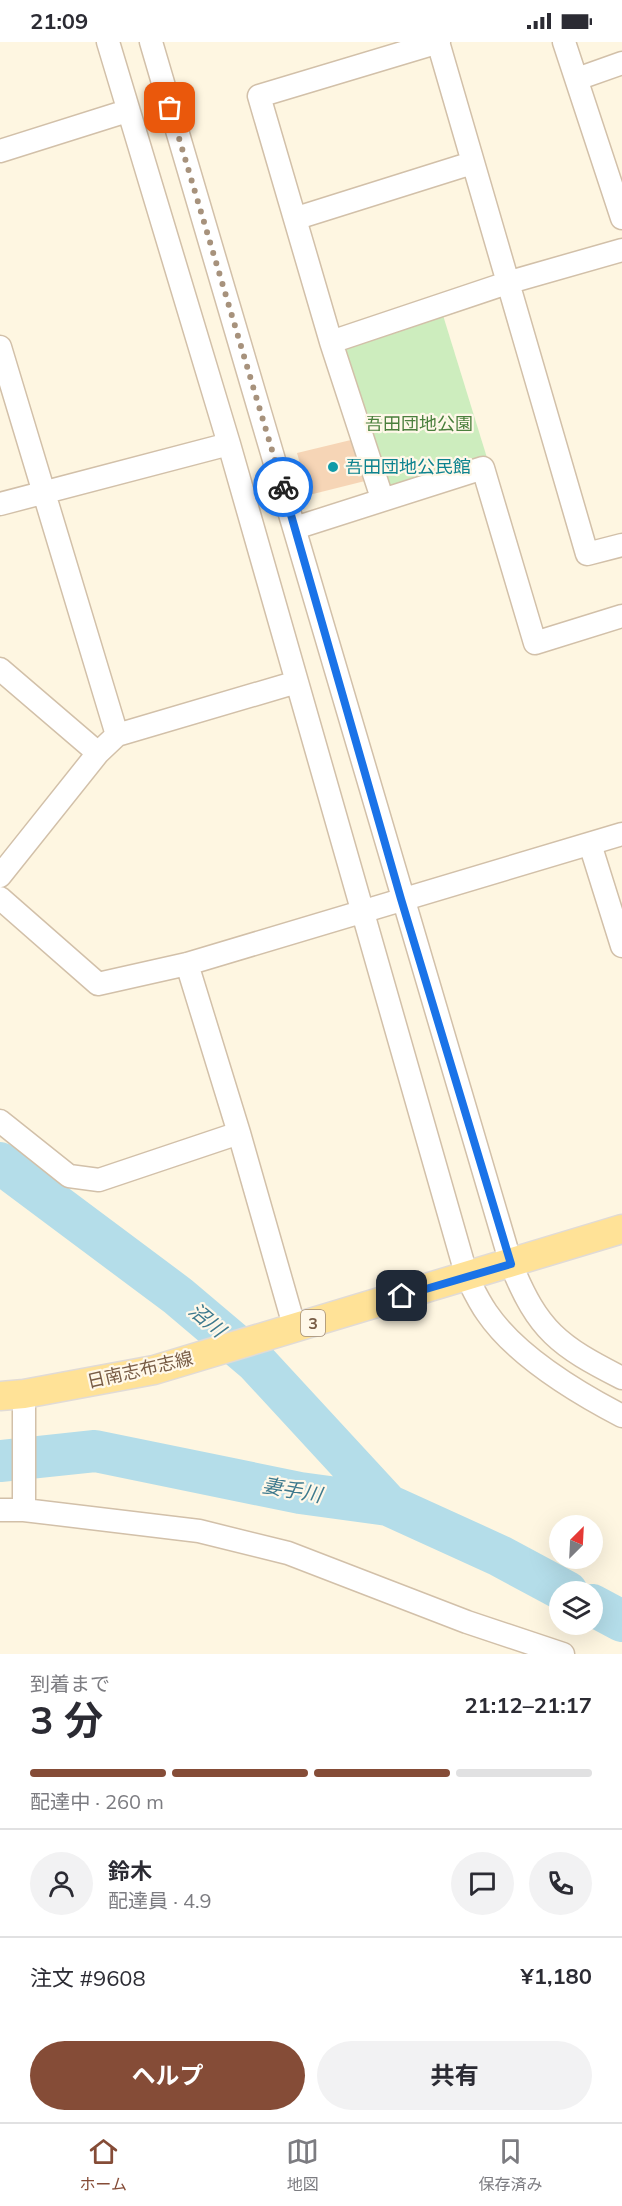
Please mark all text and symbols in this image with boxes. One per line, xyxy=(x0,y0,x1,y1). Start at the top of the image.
text: 21:09 xyxy=(30,7,88,35)
pin xyxy=(144,82,195,133)
icon: bag xyxy=(153,91,186,124)
park label: 吾田団地公園 xyxy=(365,412,473,435)
place label: 吾田団地公民館 xyxy=(345,455,471,478)
courier xyxy=(253,457,313,517)
marker: 吾田団地公民館 xyxy=(326,460,340,474)
icon: bike xyxy=(267,471,300,504)
pin xyxy=(376,1270,427,1321)
icon: home xyxy=(385,1279,418,1312)
water label: 沼川 xyxy=(184,1297,232,1343)
road number: 3 xyxy=(301,1310,325,1336)
street label: 日南志布志線 xyxy=(85,1346,195,1393)
water label: 妻手川 xyxy=(260,1472,326,1507)
north arrow xyxy=(549,1515,603,1569)
map controls xyxy=(549,1515,603,1635)
button: layers xyxy=(549,1581,603,1635)
text: 到着まで xyxy=(30,1671,110,1696)
text: 21:12–21:17 xyxy=(464,1691,592,1719)
text: 3 分 xyxy=(30,1695,103,1744)
text: 配達中 · 260 m xyxy=(30,1789,164,1814)
button: person xyxy=(30,1852,93,1915)
button: chat xyxy=(451,1852,514,1915)
button: phone xyxy=(529,1852,592,1915)
text: 鈴木 xyxy=(108,1857,152,1885)
text: 配達員 · 4.9 xyxy=(108,1888,212,1913)
text: ¥1,180 xyxy=(521,1962,592,1990)
text: 注文 #9608 xyxy=(30,1964,146,1992)
button: ヘルプ xyxy=(30,2041,305,2110)
button: 共有 xyxy=(317,2041,592,2110)
tab: ホーム xyxy=(80,2135,127,2195)
tab: 地図 xyxy=(286,2135,319,2195)
tab: 保存済み xyxy=(478,2135,542,2195)

